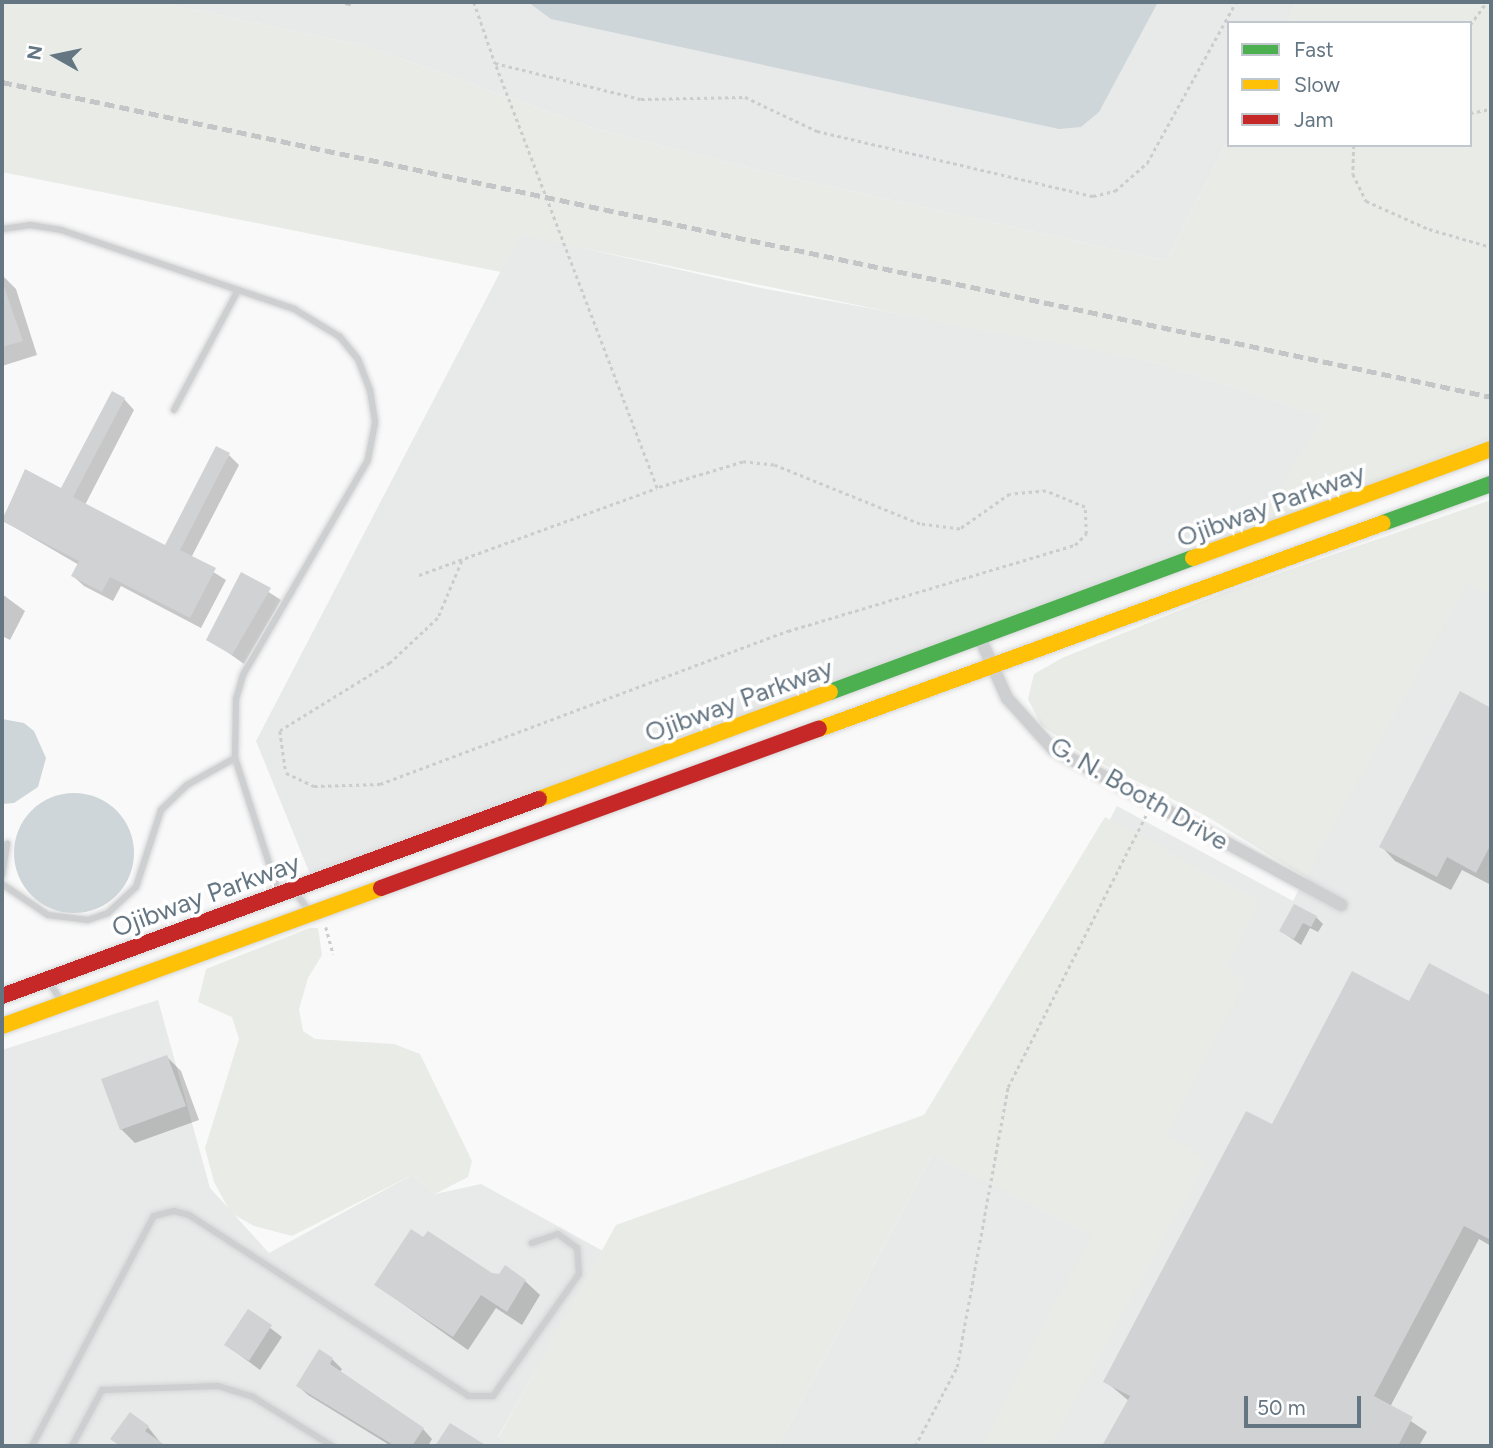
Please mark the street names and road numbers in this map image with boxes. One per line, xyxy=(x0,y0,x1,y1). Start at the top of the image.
street label: Ojibway Parkway xyxy=(1173,458,1369,554)
street label: Ojibway Parkway xyxy=(641,653,837,749)
street label: G. N. Booth Drive xyxy=(1044,730,1234,858)
street label: Ojibway Parkway xyxy=(108,848,304,944)

